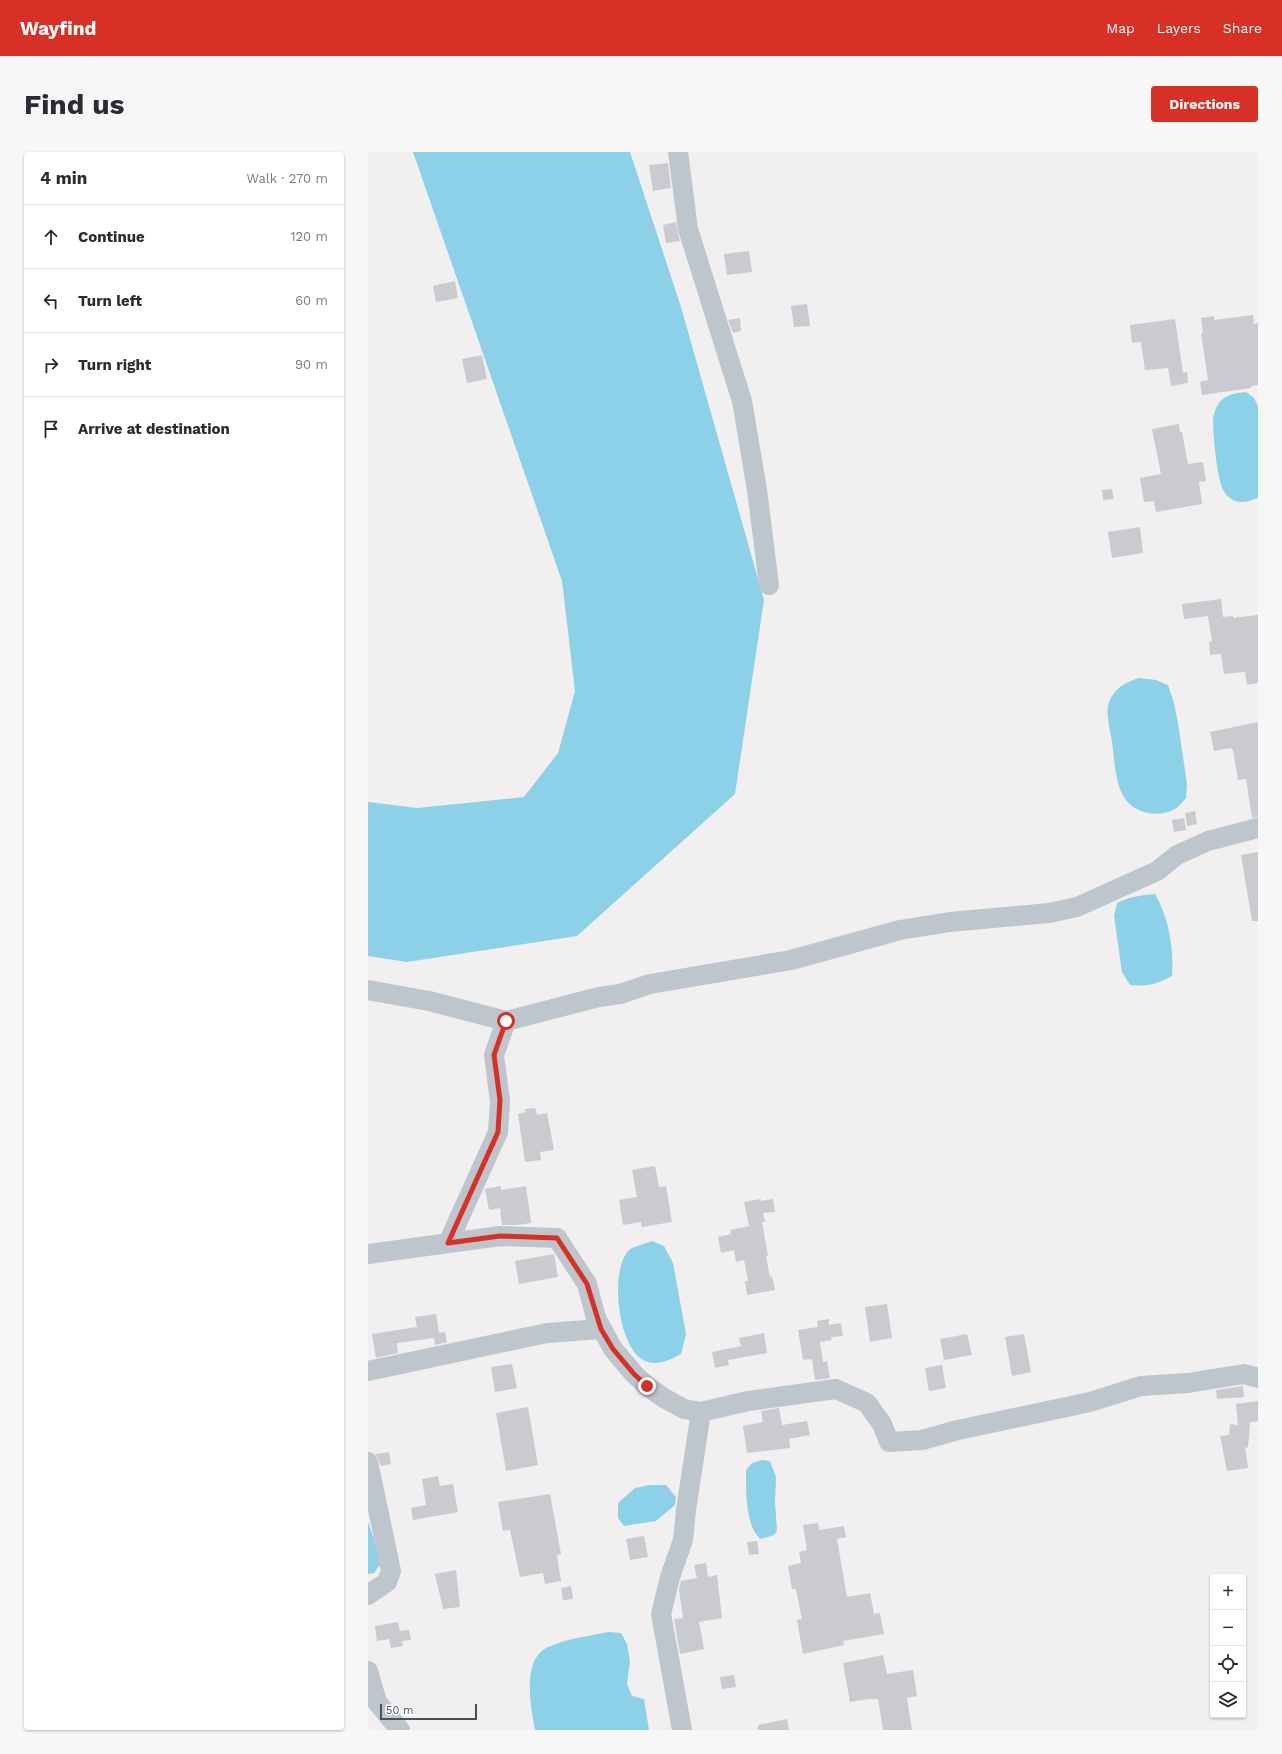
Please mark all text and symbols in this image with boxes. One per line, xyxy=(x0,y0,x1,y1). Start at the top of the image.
text: Wayfind xyxy=(20,17,96,40)
text: Map xyxy=(1106,20,1135,36)
text: Layers xyxy=(1157,20,1201,36)
text: Share xyxy=(1223,20,1262,36)
button: Directions xyxy=(1151,86,1258,122)
text: Find us xyxy=(24,88,124,121)
text: 4 min xyxy=(40,168,87,188)
text: Walk · 270 m xyxy=(247,171,328,186)
icon: ahead xyxy=(40,226,62,248)
text: Continue xyxy=(78,228,145,246)
text: 120 m xyxy=(290,229,328,244)
icon: left xyxy=(40,290,62,312)
text: Turn left xyxy=(78,292,142,310)
text: 60 m xyxy=(295,293,328,308)
icon: right xyxy=(40,354,62,376)
text: Turn right xyxy=(78,356,151,374)
text: 90 m xyxy=(295,357,328,372)
icon: arrive xyxy=(40,418,62,440)
text: Arrive at destination xyxy=(78,420,230,438)
route start xyxy=(497,1012,515,1030)
route end xyxy=(638,1377,656,1395)
map controls xyxy=(1210,1574,1246,1718)
button: + xyxy=(1210,1574,1246,1610)
button: − xyxy=(1210,1610,1246,1646)
button: locate xyxy=(1210,1646,1246,1682)
button: layers xyxy=(1210,1682,1246,1718)
scale bar xyxy=(380,1702,477,1721)
text: 50 m xyxy=(386,1704,413,1717)

